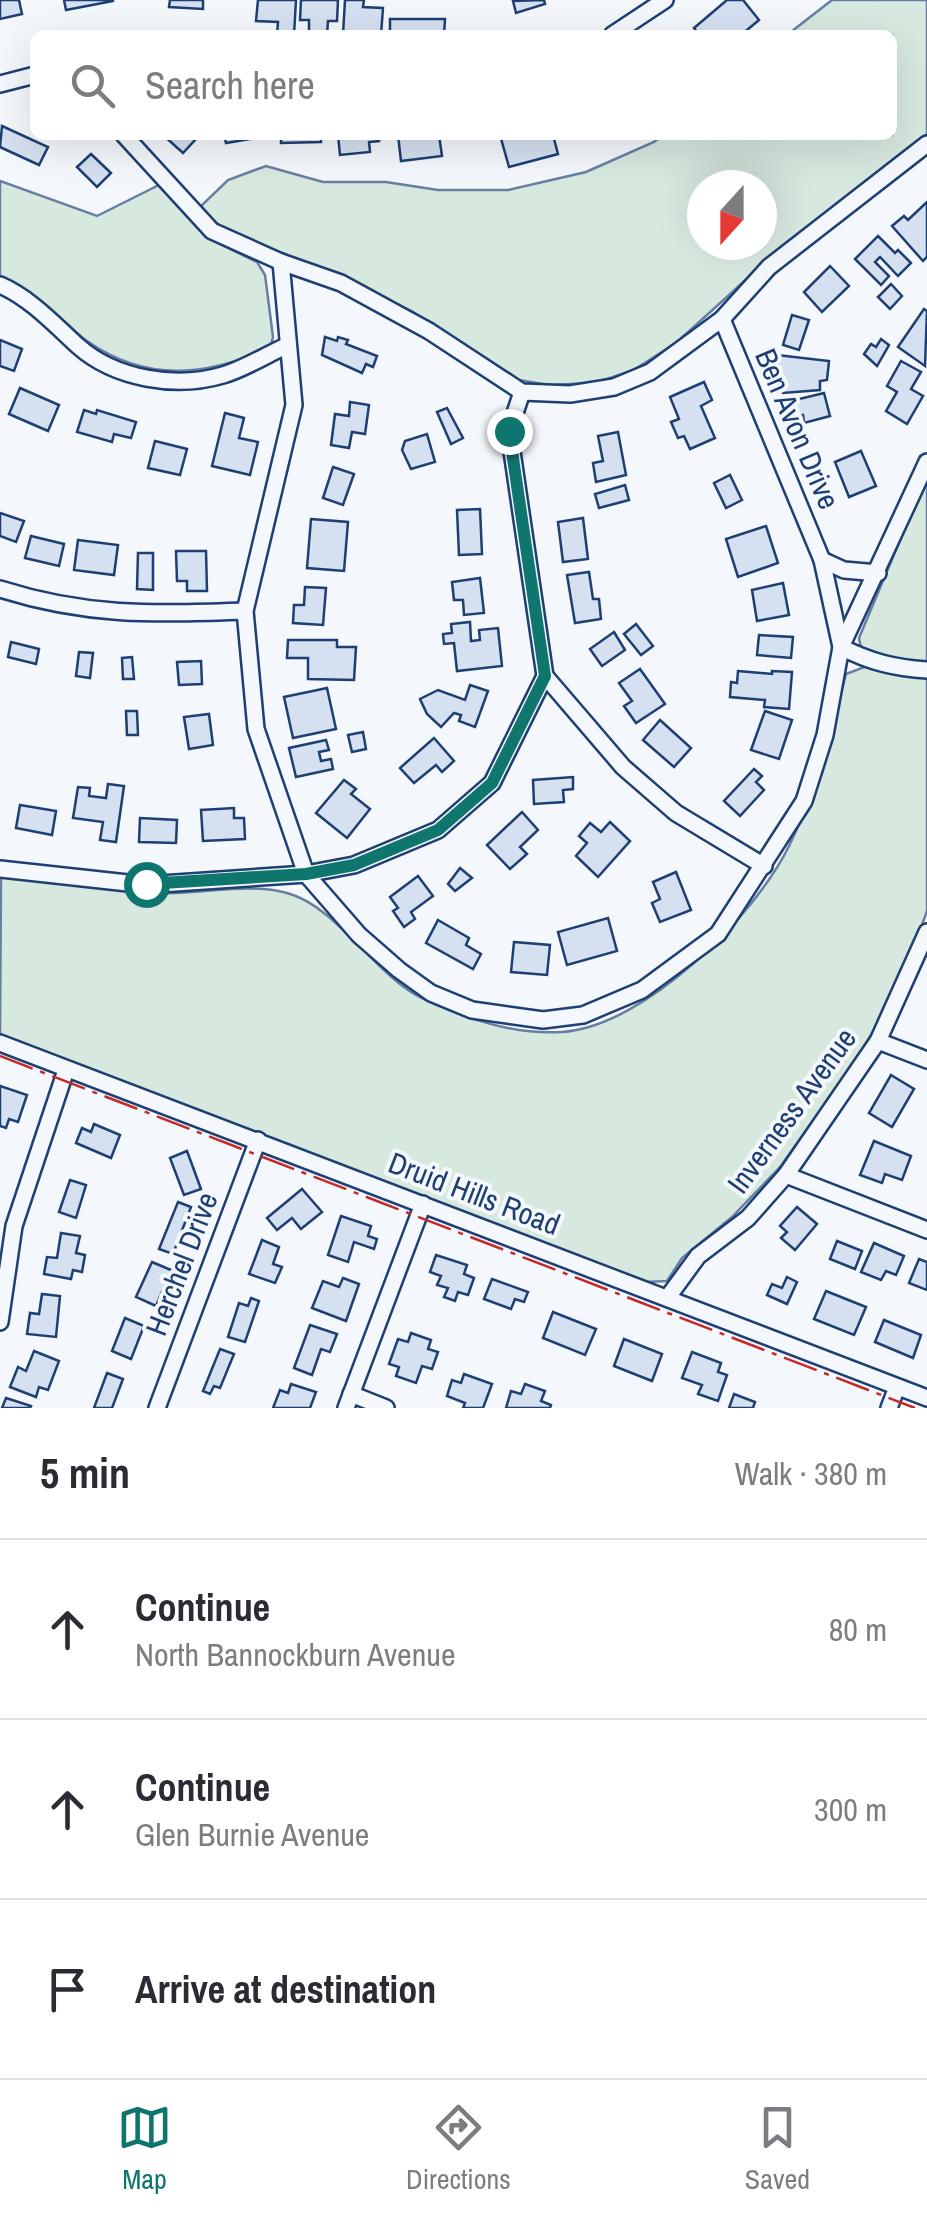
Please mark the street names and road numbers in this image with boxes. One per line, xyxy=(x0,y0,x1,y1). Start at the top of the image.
street label: Ben Avon Drive xyxy=(746,342,850,515)
street label: Inverness Avenue xyxy=(718,1020,865,1201)
street label: Druid Hills Road xyxy=(383,1142,566,1244)
street label: Herchel Drive xyxy=(135,1186,227,1341)

